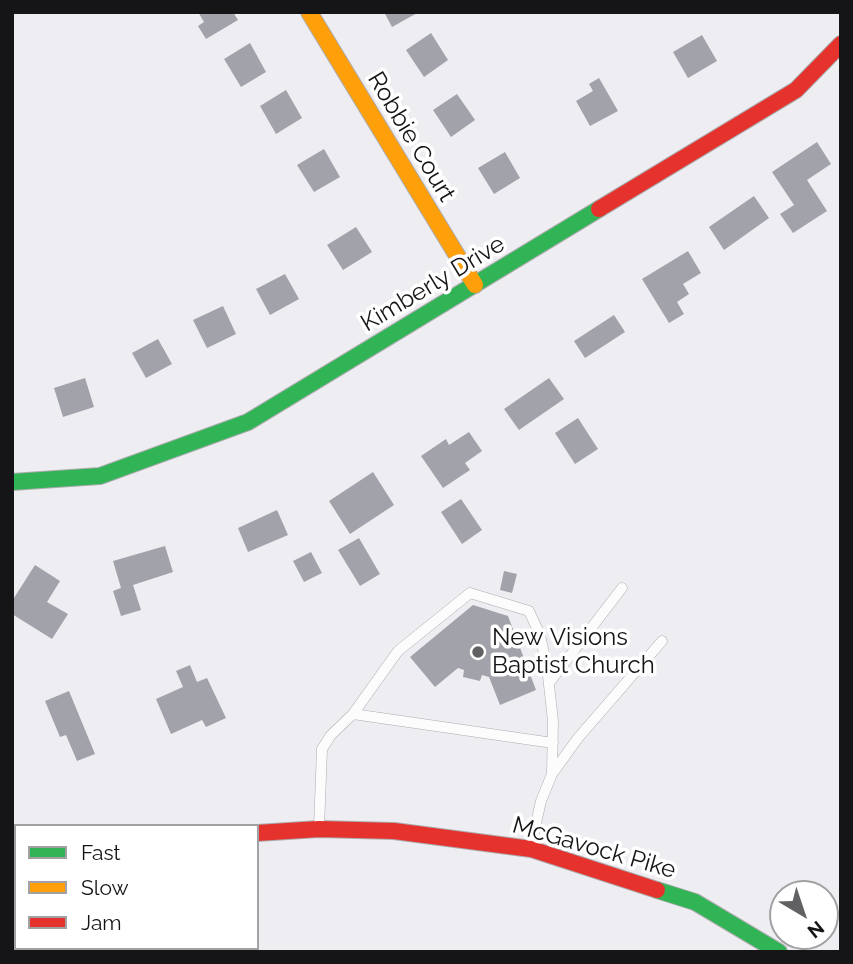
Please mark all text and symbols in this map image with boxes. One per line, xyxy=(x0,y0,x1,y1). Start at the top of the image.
street label: Robbie Court xyxy=(361,67,461,207)
street label: Kimberly Drive xyxy=(356,230,510,338)
place label: New Visions Baptist Church xyxy=(492,624,655,680)
marker: New Visions Baptist Church xyxy=(470,644,486,660)
street label: McGavock Pike xyxy=(509,811,679,885)
legend xyxy=(14,824,259,950)
text: Fast xyxy=(81,840,121,865)
text: Slow xyxy=(81,875,129,900)
north arrow xyxy=(769,880,839,950)
text: Jam xyxy=(81,910,122,935)
text: N xyxy=(803,917,829,943)

